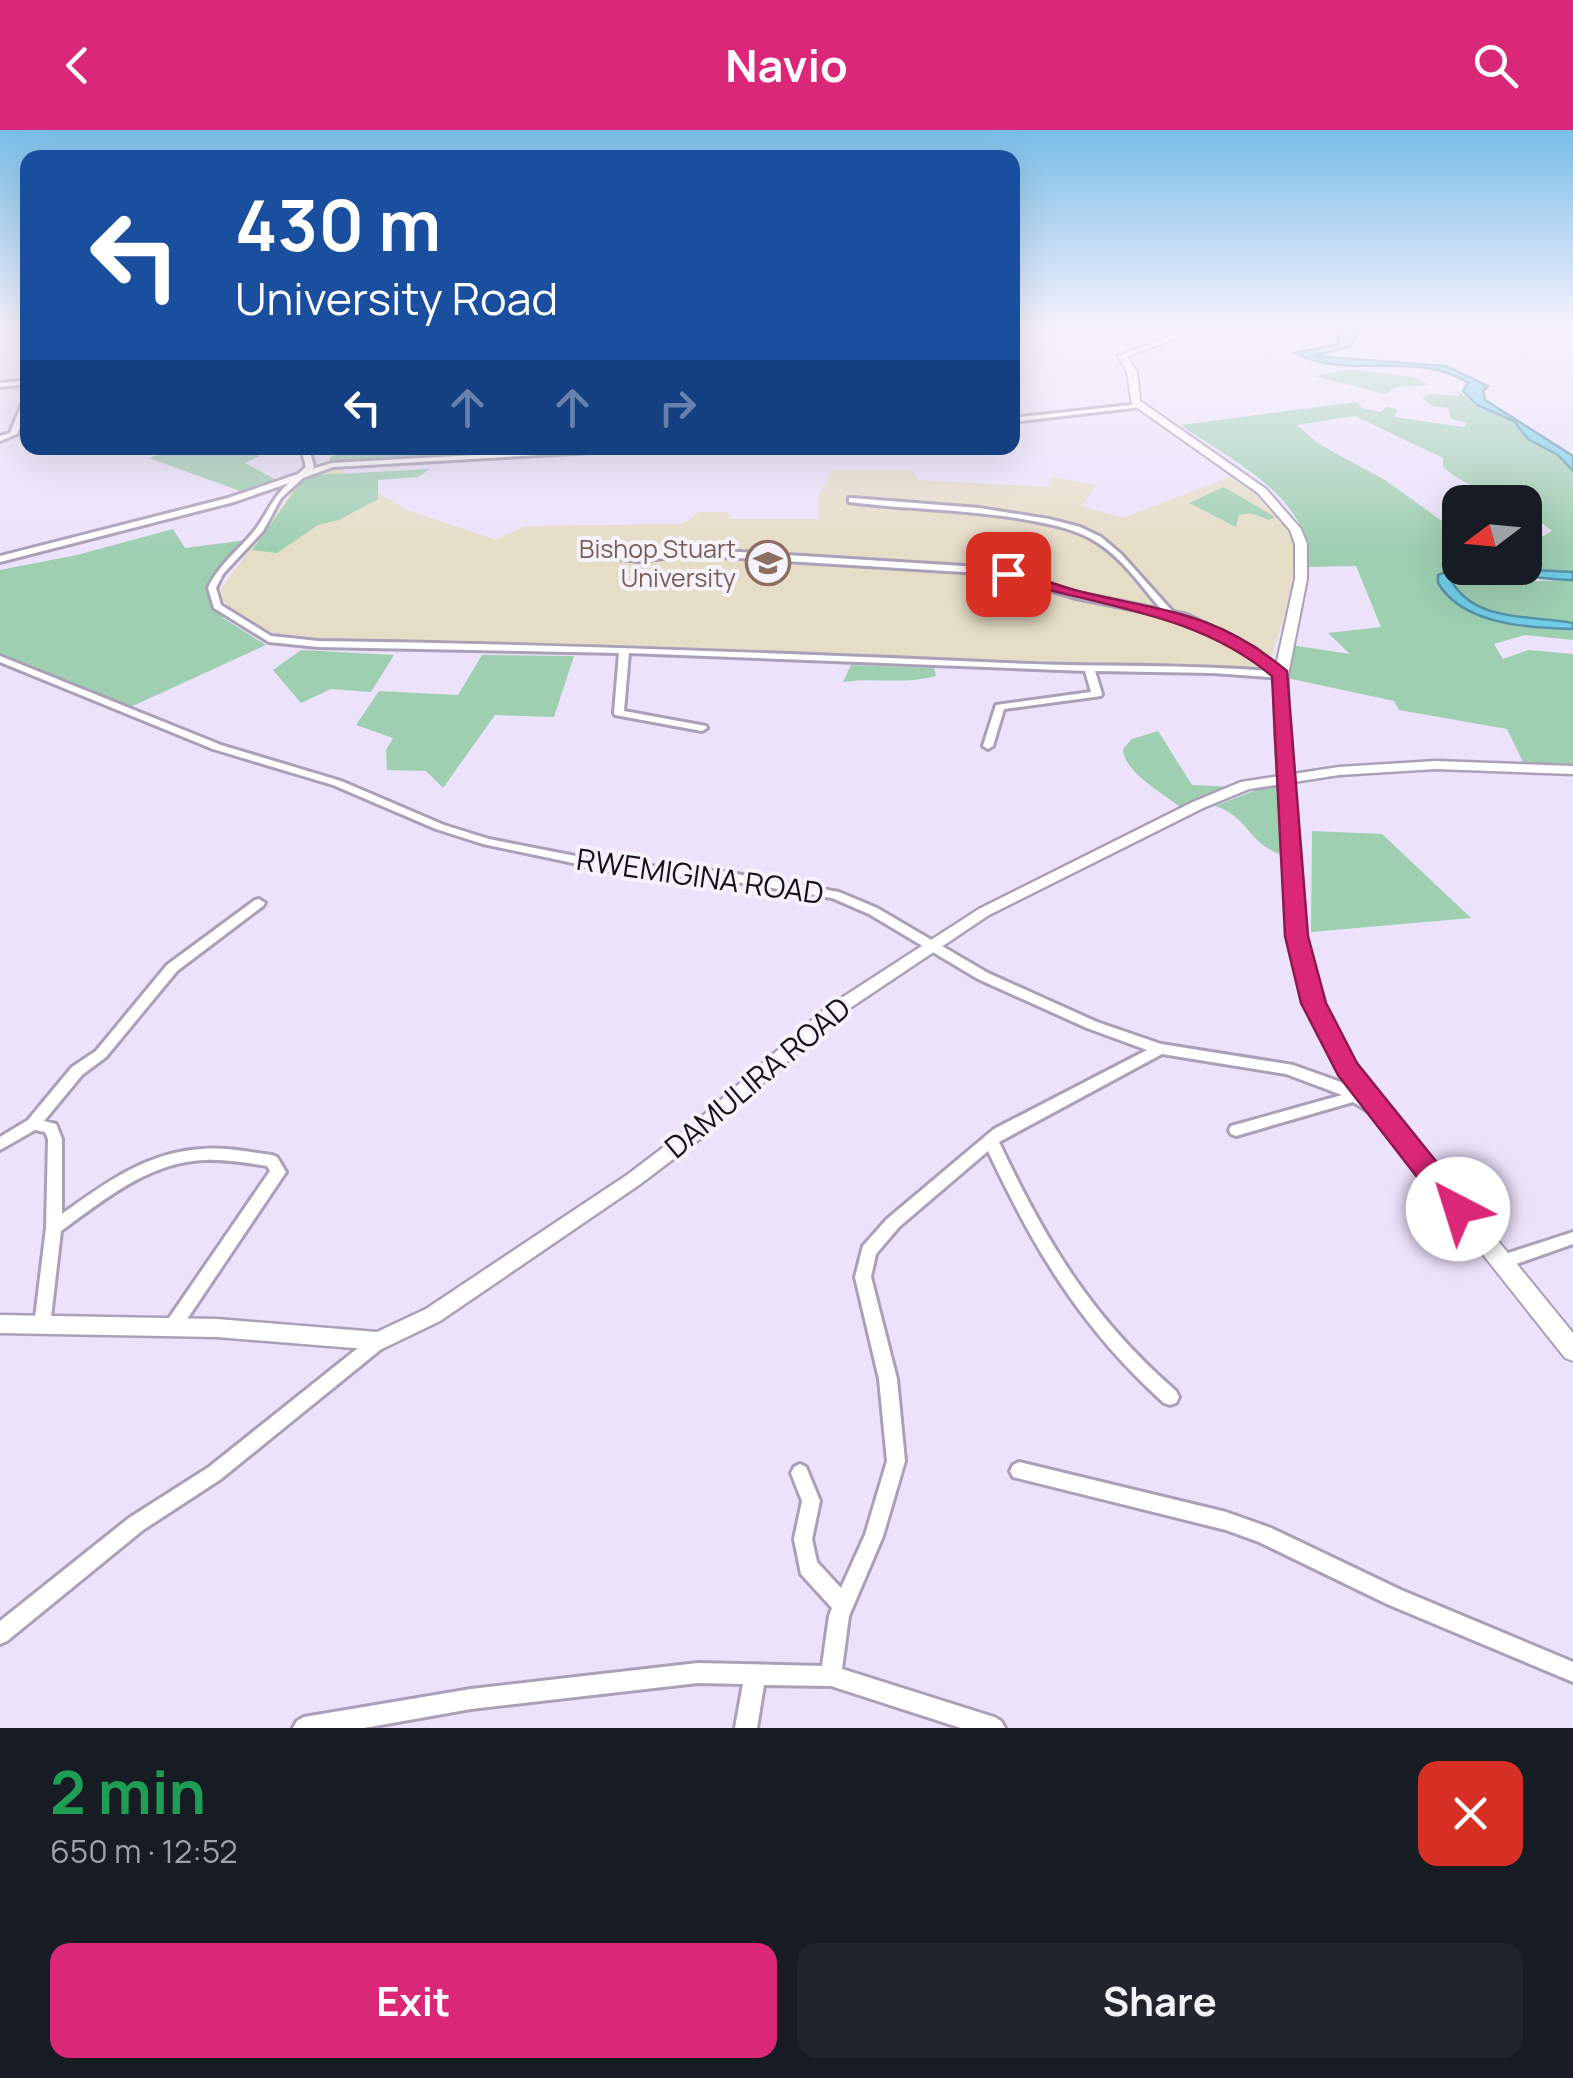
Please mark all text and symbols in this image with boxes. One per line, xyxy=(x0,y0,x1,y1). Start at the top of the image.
text: Navio xyxy=(725,34,848,96)
icon: back xyxy=(50,38,105,93)
icon: search xyxy=(1468,38,1523,93)
text: 430 m xyxy=(235,176,441,272)
icon: left xyxy=(70,190,200,320)
text: University Road xyxy=(235,267,558,329)
icon: left xyxy=(335,380,390,435)
icon: ahead xyxy=(440,380,495,435)
icon: ahead xyxy=(545,380,600,435)
icon: right xyxy=(650,380,705,435)
north arrow xyxy=(1442,485,1542,585)
map controls xyxy=(1442,485,1542,585)
place label: Bishop Stuart University xyxy=(579,531,736,595)
pin xyxy=(966,532,1051,617)
school or university icon: Bishop Stuart University xyxy=(745,540,791,586)
icon: arrive xyxy=(981,547,1036,602)
street label: RWEMIGINA ROAD xyxy=(574,838,826,913)
street label: DAMULIRA ROAD xyxy=(656,987,858,1167)
position arrow xyxy=(1406,1157,1510,1261)
text: 2 min xyxy=(50,1750,206,1832)
button: close xyxy=(1418,1761,1523,1866)
text: 650 m · 12:52 xyxy=(50,1829,238,1873)
button: Exit xyxy=(50,1943,777,2058)
button: Share xyxy=(797,1943,1523,2058)

